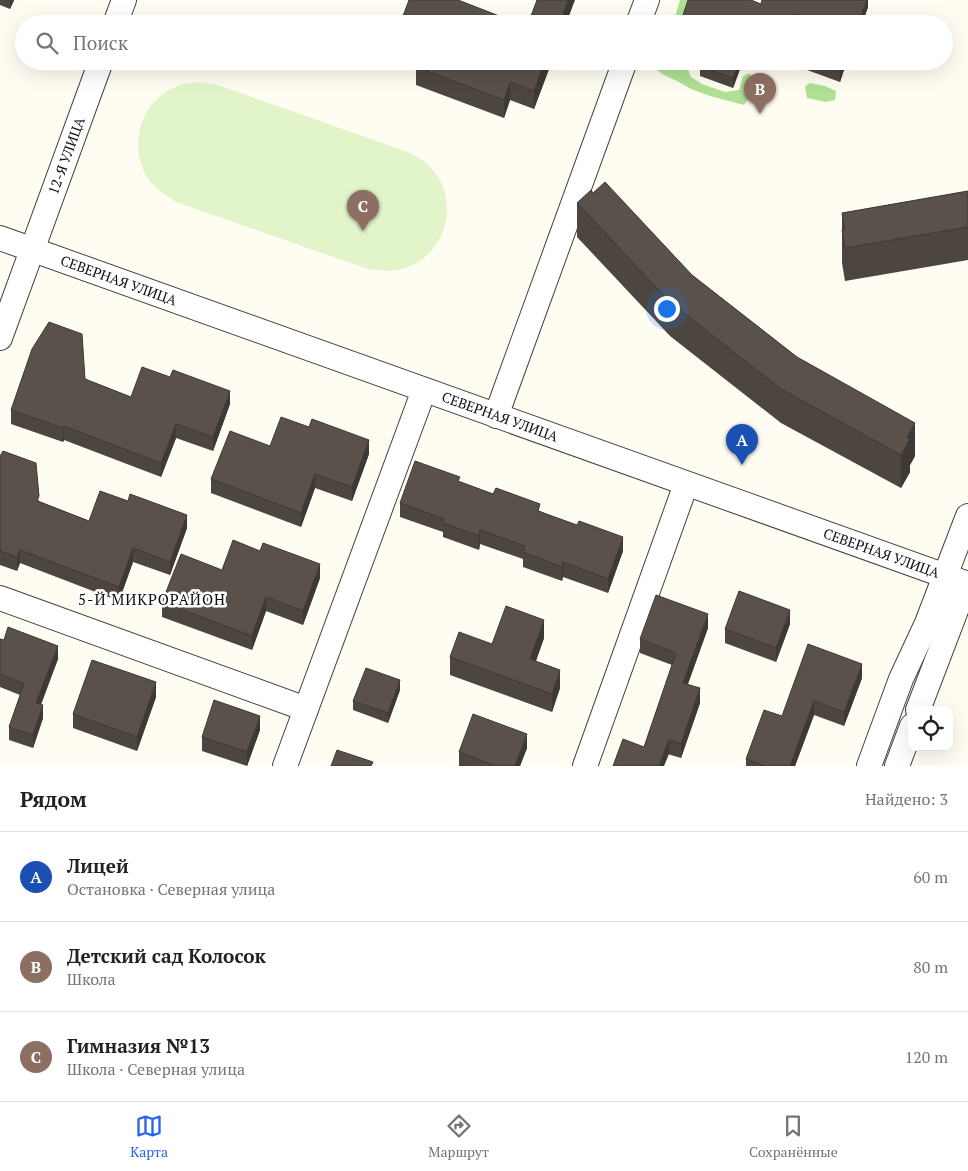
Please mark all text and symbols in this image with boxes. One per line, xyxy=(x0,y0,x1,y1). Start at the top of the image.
search box xyxy=(15,15,953,70)
icon: search xyxy=(33,29,61,57)
text: Поиск xyxy=(73,30,128,55)
pin: B xyxy=(744,73,776,114)
street label: 12-Я УЛИЦА xyxy=(43,114,89,197)
pin: C xyxy=(347,190,379,231)
street label: СЕВЕРНАЯ УЛИЦА xyxy=(58,250,180,310)
your location xyxy=(654,296,680,322)
street label: СЕВЕРНАЯ УЛИЦА xyxy=(439,387,561,446)
pin: A xyxy=(726,424,758,465)
street label: СЕВЕРНАЯ УЛИЦА xyxy=(821,523,943,582)
district label: 5-Й МИКРОРАЙОН xyxy=(78,589,226,609)
map controls xyxy=(908,706,953,751)
button: locate xyxy=(908,706,953,751)
text: Рядом xyxy=(20,785,87,813)
text: Найдено: 3 xyxy=(865,788,948,810)
text: Лицей xyxy=(67,853,129,878)
text: A xyxy=(30,866,42,888)
text: 60 m xyxy=(913,866,948,888)
text: Остановка · Северная улица xyxy=(67,878,275,900)
text: Детский сад Колосок xyxy=(67,943,266,968)
text: B xyxy=(31,956,41,978)
text: 80 m xyxy=(913,956,948,978)
text: Школа xyxy=(67,968,116,990)
text: Гимназия №13 xyxy=(67,1033,210,1058)
text: C xyxy=(31,1046,41,1068)
text: 120 m xyxy=(905,1046,948,1068)
text: Школа · Северная улица xyxy=(67,1058,245,1080)
tab: Карта xyxy=(130,1112,168,1161)
tab: Маршрут xyxy=(428,1112,489,1161)
tab: Сохранённые xyxy=(749,1112,838,1161)

